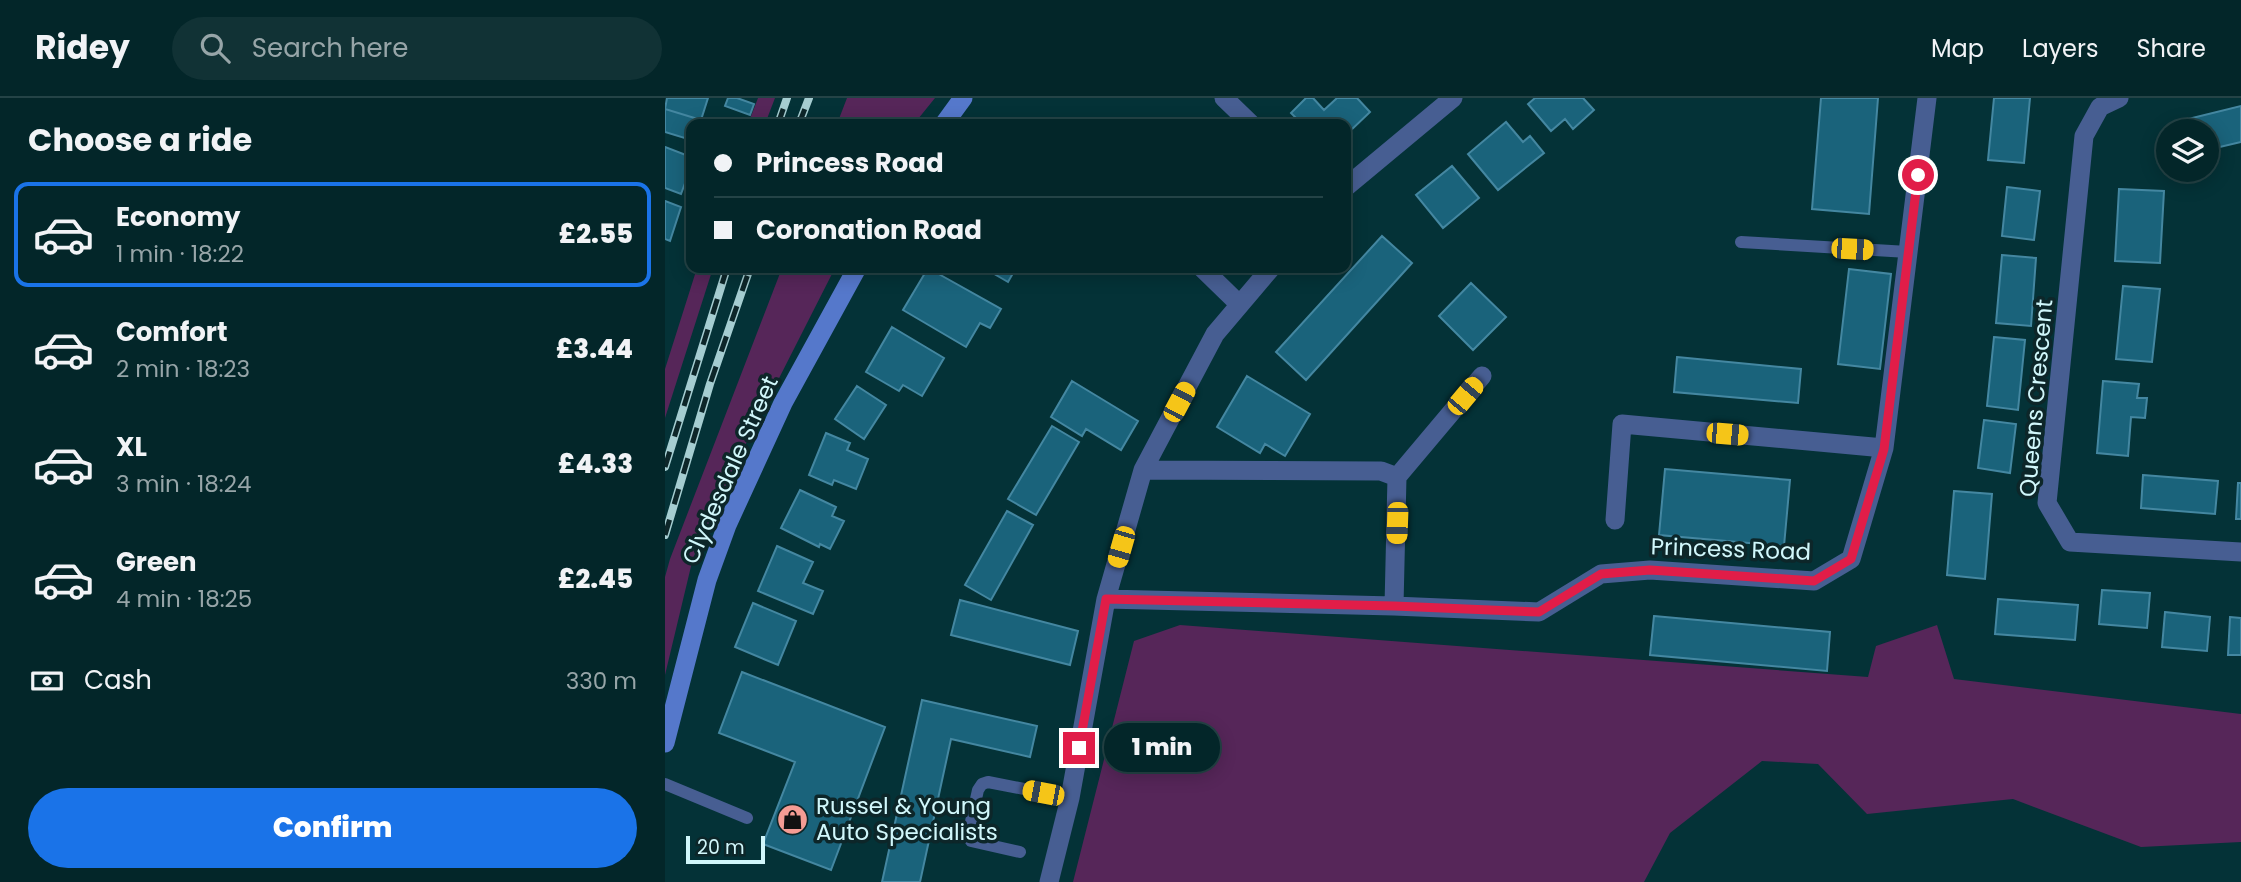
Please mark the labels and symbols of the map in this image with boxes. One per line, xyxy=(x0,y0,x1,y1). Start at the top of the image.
route start xyxy=(1902,159,1934,191)
car xyxy=(1831,237,1874,261)
street label: Queens Crescent xyxy=(2011,298,2061,498)
street label: Clydesdale Street xyxy=(674,371,786,569)
car xyxy=(1444,373,1487,419)
car xyxy=(1160,379,1199,425)
car xyxy=(1706,422,1749,446)
car xyxy=(1386,502,1409,544)
car xyxy=(1106,524,1137,570)
street label: Princess Road xyxy=(1650,530,1812,568)
callout: 1 min xyxy=(1103,724,1219,772)
route end xyxy=(1063,732,1095,764)
car xyxy=(1021,779,1066,807)
place label: Russel & Young Auto Specialists xyxy=(816,790,998,848)
shop icon: Russel & Young Auto Specialists xyxy=(776,802,810,836)
scale bar xyxy=(686,833,765,865)

